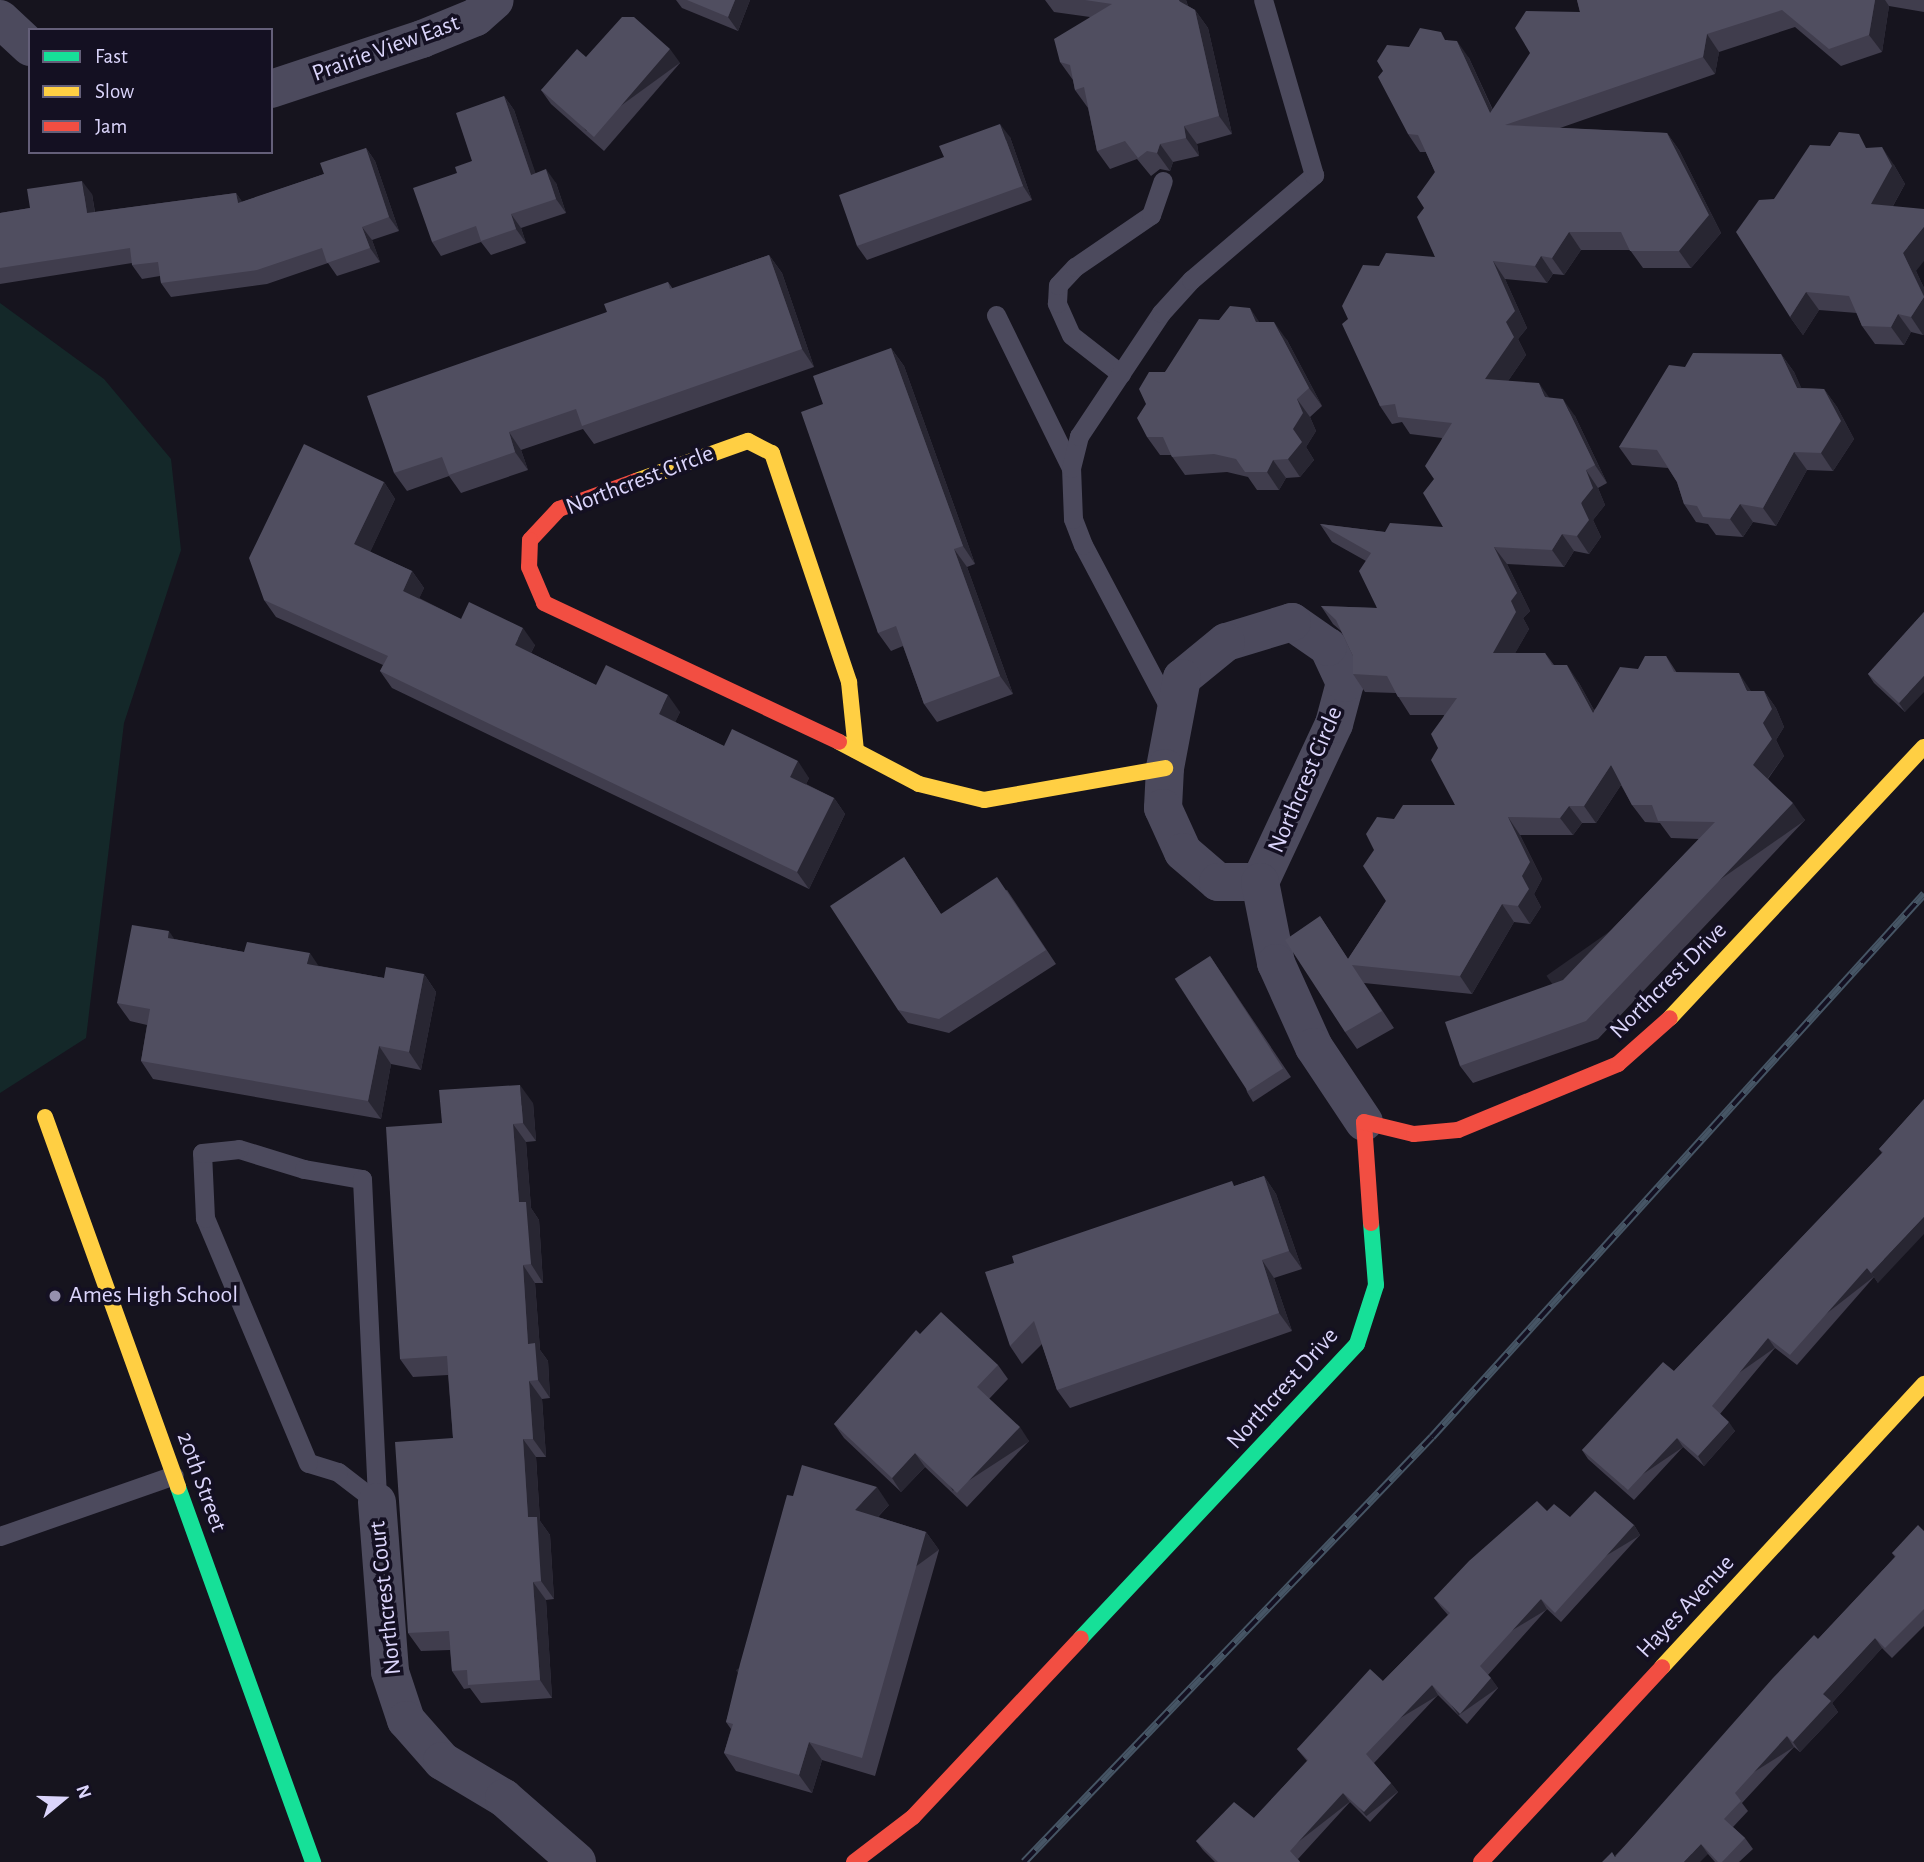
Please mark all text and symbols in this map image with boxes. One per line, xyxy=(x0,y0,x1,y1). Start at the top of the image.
street label: Prairie View East xyxy=(309,9,463,89)
legend xyxy=(28,28,273,154)
text: Fast xyxy=(95,46,128,67)
text: Slow xyxy=(95,81,134,102)
text: Jam xyxy=(95,116,127,137)
street label: Northcrest Circle xyxy=(562,440,718,522)
street label: Northcrest Circle xyxy=(1262,703,1350,857)
street label: Northcrest Drive xyxy=(1605,917,1733,1045)
place label: Ames High School xyxy=(69,1282,238,1310)
marker: Ames High School xyxy=(47,1288,63,1304)
street label: Northcrest Drive xyxy=(1221,1322,1345,1456)
street label: 20th Street xyxy=(170,1428,232,1536)
street label: Northcrest Court xyxy=(364,1519,408,1677)
street label: Hayes Avenue xyxy=(1631,1549,1741,1665)
north arrow xyxy=(28,1764,98,1834)
text: N xyxy=(72,1783,94,1801)

